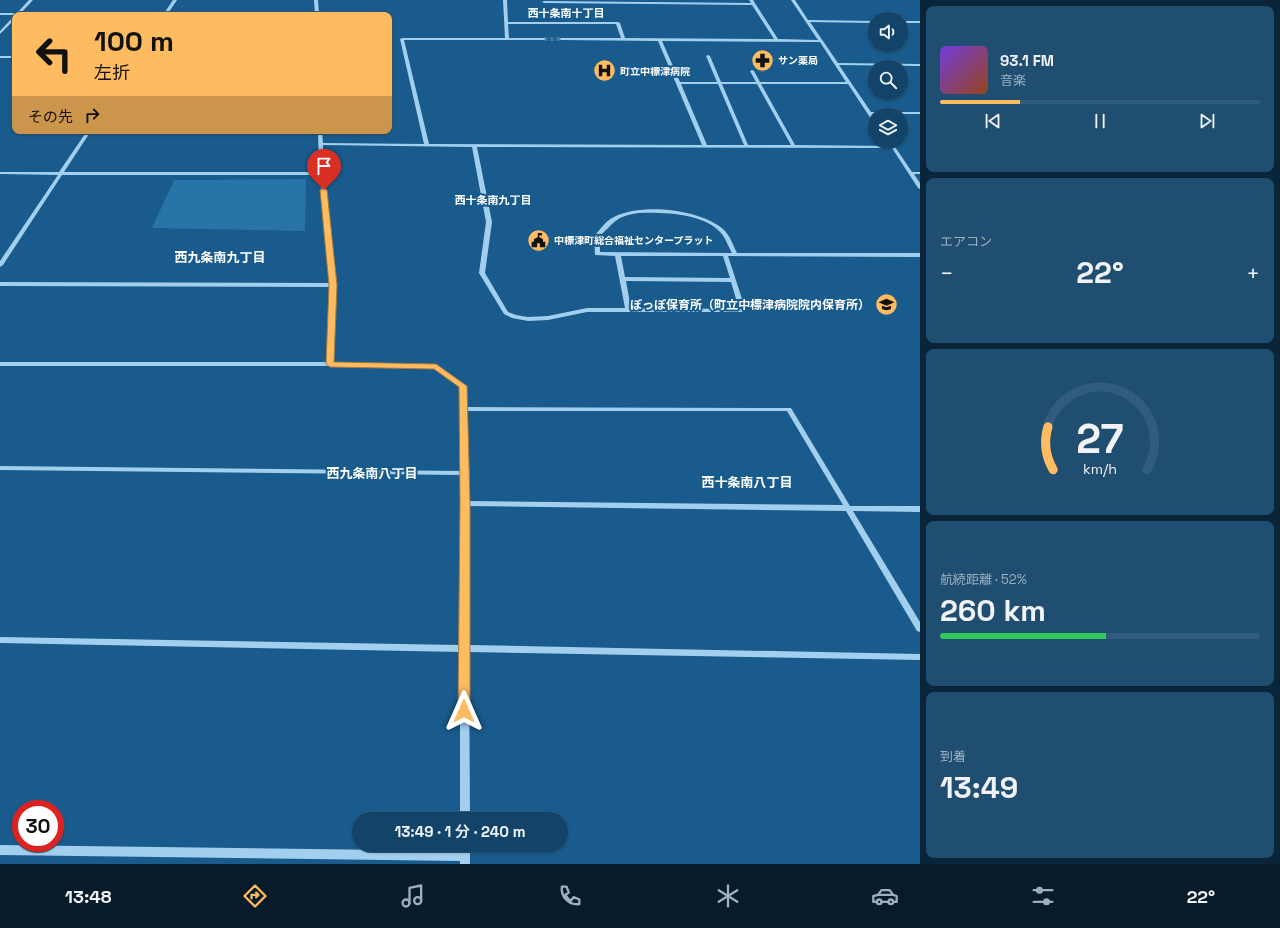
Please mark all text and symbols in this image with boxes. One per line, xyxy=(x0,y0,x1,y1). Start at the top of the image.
district label: 西十条南十丁目 xyxy=(528,6,605,20)
map controls xyxy=(868,12,908,148)
button: sound xyxy=(868,12,908,52)
text: 100 m xyxy=(94,23,174,59)
icon: left xyxy=(28,28,80,80)
pharmacy icon: サン薬局 xyxy=(750,47,776,73)
text: 93.1 FM xyxy=(1000,51,1054,70)
place label: サン薬局 xyxy=(778,54,818,67)
hospital icon: 町立中標津病院 xyxy=(591,58,617,84)
button: search xyxy=(868,60,908,100)
text: 左折 xyxy=(94,61,130,84)
place label: 町立中標津病院 xyxy=(620,65,690,78)
text: 音楽 xyxy=(1000,72,1026,89)
icon: right xyxy=(81,104,103,126)
text: その先 xyxy=(28,107,73,126)
button: layers xyxy=(868,108,908,148)
icon: previous xyxy=(982,110,1004,132)
icon: pause xyxy=(1089,110,1111,132)
icon: next xyxy=(1196,110,1218,132)
pin xyxy=(307,149,341,190)
icon: arrive xyxy=(313,155,335,177)
district label: 西十条南九丁目 xyxy=(455,193,532,207)
public building icon: 中標津町総合福祉センタープラット xyxy=(526,227,552,253)
text: エアコン xyxy=(940,233,992,250)
place label: 中標津町総合福祉センタープラット xyxy=(554,234,713,247)
district label: 西九条南九丁目 xyxy=(174,249,266,266)
text: 22° xyxy=(1076,253,1124,292)
text: − xyxy=(940,259,954,287)
text: + xyxy=(1246,259,1260,287)
school or university icon: ぽっぽ保育所（町立中標津病院院内保育所） xyxy=(873,292,899,318)
place label: ぽっぽ保育所（町立中標津病院院内保育所） xyxy=(630,297,870,313)
text: 27 xyxy=(1076,412,1124,465)
text: km/h xyxy=(1083,460,1117,478)
district label: 西九条南八丁目 xyxy=(326,465,418,482)
district label: 西十条南八丁目 xyxy=(701,474,793,491)
text: 航続距離 · 52% xyxy=(940,571,1027,588)
text: 260 km xyxy=(940,591,1046,630)
position arrow xyxy=(443,690,485,732)
text: 到着 xyxy=(940,748,966,765)
text: 13:49 xyxy=(940,768,1018,807)
speed limit sign: 30 xyxy=(12,800,64,852)
text: 13:49 · 1 分 · 240 m xyxy=(394,822,526,841)
icon: directions xyxy=(241,882,269,910)
icon: music xyxy=(399,882,427,910)
icon: phone xyxy=(556,882,584,910)
icon: climate xyxy=(714,882,742,910)
icon: car xyxy=(871,882,899,910)
icon: filters xyxy=(1029,882,1057,910)
text: 13:48 xyxy=(65,885,112,908)
text: 22° xyxy=(1187,885,1215,908)

